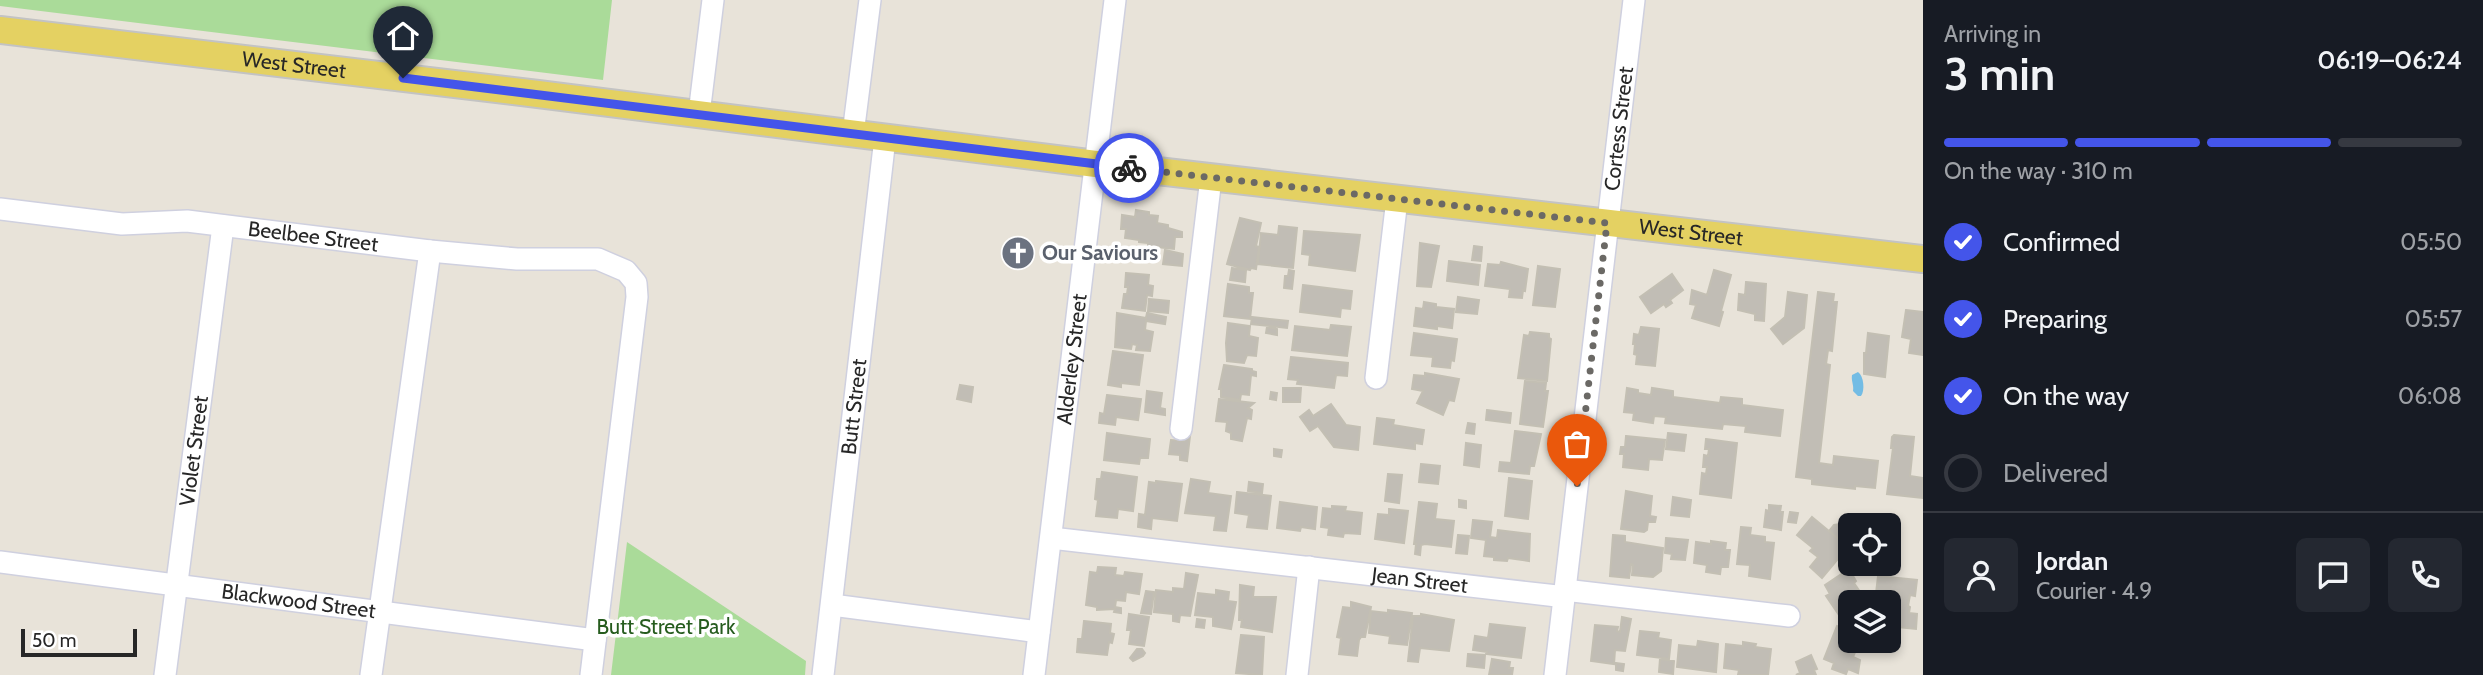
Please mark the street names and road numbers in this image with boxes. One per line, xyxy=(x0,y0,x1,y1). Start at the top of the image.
street label: West Street xyxy=(241,46,347,83)
street label: Cortess Street xyxy=(1599,65,1638,192)
street label: West Street xyxy=(1638,213,1744,250)
street label: Beelbee Street xyxy=(247,216,380,256)
street label: Alderley Street xyxy=(1051,292,1092,426)
street label: Butt Street xyxy=(836,357,871,456)
street label: Violet Street xyxy=(174,394,213,508)
street label: Jean Street xyxy=(1369,562,1469,598)
street label: Blackwood Street xyxy=(220,578,377,623)

